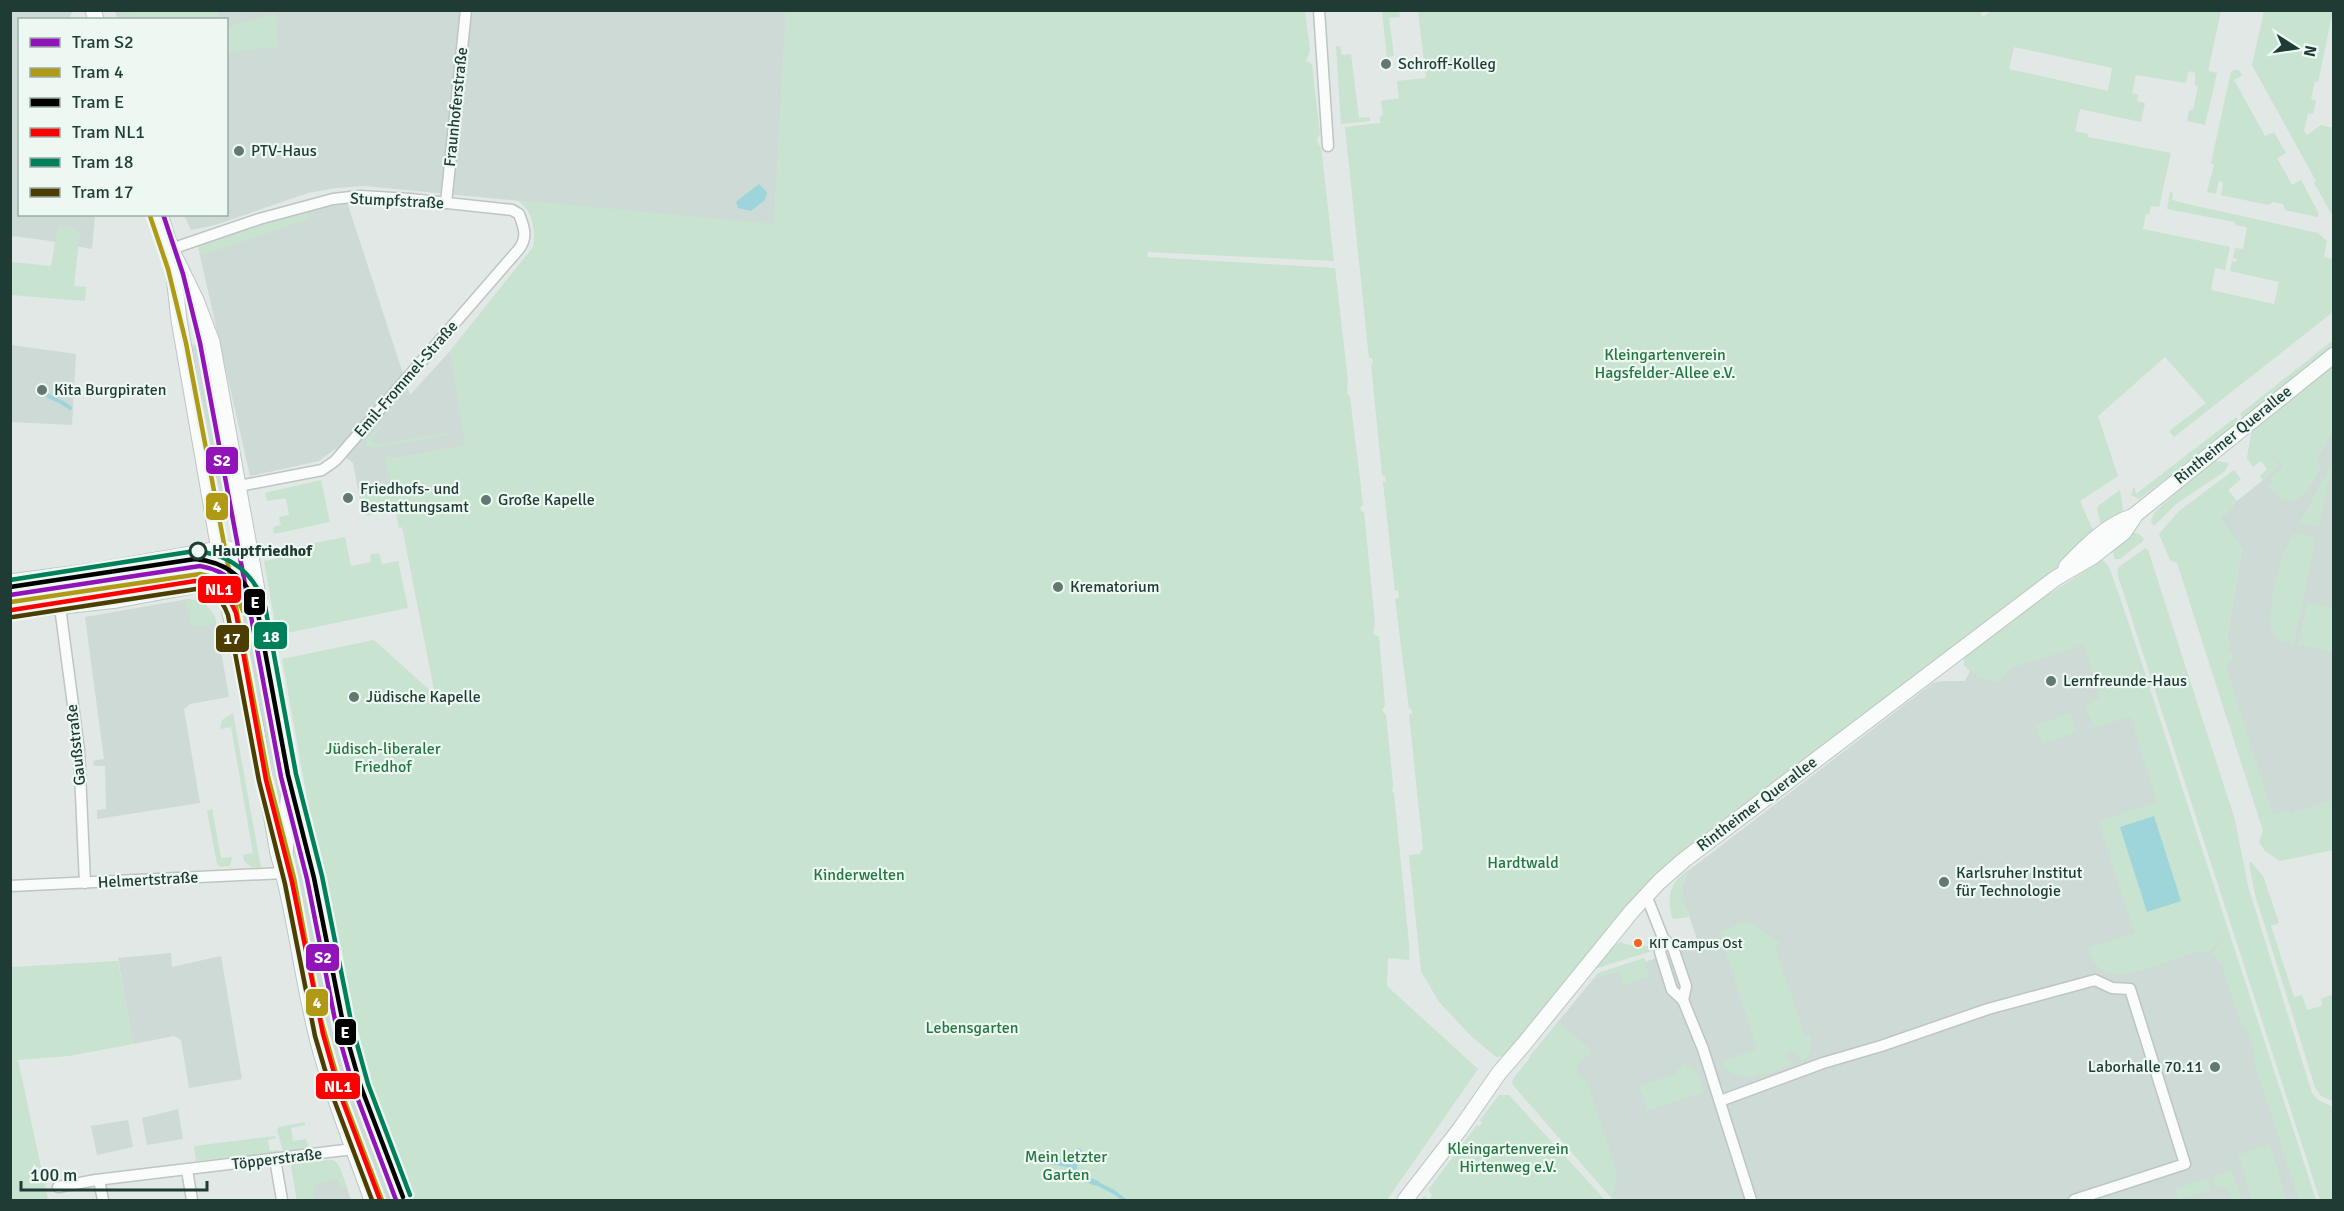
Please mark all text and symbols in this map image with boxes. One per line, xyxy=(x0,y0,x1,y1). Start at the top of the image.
legend xyxy=(18,18,228,216)
north arrow xyxy=(2266,18,2326,78)
text: Tram S2 xyxy=(72,31,134,53)
text: N xyxy=(2299,43,2321,58)
street label: Fraunhoferstraße xyxy=(440,46,472,168)
place label: Schroff-Kolleg xyxy=(1398,54,1496,74)
marker: Schroff-Kolleg xyxy=(1379,57,1393,71)
text: Tram 4 xyxy=(72,61,124,83)
text: Tram E xyxy=(72,91,124,113)
text: Tram NL1 xyxy=(72,121,145,143)
place label: PTV-Haus xyxy=(251,141,317,161)
marker: PTV-Haus xyxy=(232,144,246,158)
text: Tram 18 xyxy=(72,151,133,173)
text: Tram 17 xyxy=(72,181,133,203)
street label: Stumpfstraße xyxy=(349,189,445,213)
street label: Emil-Frommel-Straße xyxy=(350,317,462,441)
park label: Kleingartenverein Hagsfelder-Allee e.V. xyxy=(1594,345,1736,383)
place label: Kita Burgpiraten xyxy=(54,380,166,400)
street label: Rintheimer Querallee xyxy=(2170,381,2296,489)
marker: Kita Burgpiraten xyxy=(35,383,49,397)
line badge: S2 xyxy=(205,446,239,475)
text: S2 xyxy=(213,451,231,471)
place label: Friedhofs- und Bestattungsamt xyxy=(360,479,469,517)
place label: Große Kapelle xyxy=(498,490,595,510)
marker: Friedhofs- und Bestattungsamt xyxy=(341,491,355,505)
line badge: 4 xyxy=(205,492,229,521)
marker: Große Kapelle xyxy=(479,493,493,507)
text: 4 xyxy=(213,497,222,517)
place label: Hauptfriedhof xyxy=(212,541,313,561)
marker: Hauptfriedhof xyxy=(189,542,207,560)
line badge: NL1 xyxy=(197,575,242,604)
place label: Krematorium xyxy=(1070,577,1160,597)
text: NL1 xyxy=(205,580,233,600)
marker: Krematorium xyxy=(1051,580,1065,594)
line badge: E xyxy=(243,588,266,616)
text: E xyxy=(250,593,260,613)
line badge: 18 xyxy=(253,621,288,650)
line badge: 17 xyxy=(215,624,250,653)
text: 18 xyxy=(262,627,280,647)
text: 17 xyxy=(223,629,241,649)
place label: Lernfreunde-Haus xyxy=(2063,671,2187,691)
marker: Lernfreunde-Haus xyxy=(2044,674,2058,688)
place label: Jüdische Kapelle xyxy=(366,687,481,707)
marker: Jüdische Kapelle xyxy=(347,690,361,704)
street label: Gaußstraße xyxy=(62,703,90,787)
park label: Jüdisch-liberaler Friedhof xyxy=(325,739,441,777)
street label: Rintheimer Querallee xyxy=(1693,752,1821,856)
park label: Hardtwald xyxy=(1487,853,1559,873)
place label: Karlsruher Institut für Technologie xyxy=(1956,863,2083,901)
park label: Kinderwelten xyxy=(813,865,905,885)
street label: Helmertstraße xyxy=(97,867,199,893)
marker: Karlsruher Institut für Technologie xyxy=(1937,875,1951,889)
place label: KIT Campus Ost xyxy=(1649,935,1743,952)
marker: KIT Campus Ost xyxy=(1632,937,1644,949)
line badge: S2 xyxy=(305,943,340,972)
text: S2 xyxy=(314,948,332,968)
line badge: 4 xyxy=(305,988,329,1017)
text: 4 xyxy=(313,993,322,1013)
line badge: E xyxy=(334,1018,357,1046)
park label: Lebensgarten xyxy=(925,1018,1019,1038)
text: E xyxy=(340,1023,350,1043)
place label: Laborhalle 70.11 xyxy=(2088,1057,2203,1077)
marker: Laborhalle 70.11 xyxy=(2208,1060,2222,1074)
line badge: NL1 xyxy=(315,1072,361,1100)
text: NL1 xyxy=(324,1077,352,1097)
park label: Kleingartenverein Hirtenweg e.V. xyxy=(1447,1139,1569,1177)
street label: Töpperstraße xyxy=(231,1144,323,1174)
park label: Mein letzter Garten xyxy=(1025,1147,1107,1185)
scale bar xyxy=(21,1154,207,1192)
text: 100 m xyxy=(30,1164,77,1186)

